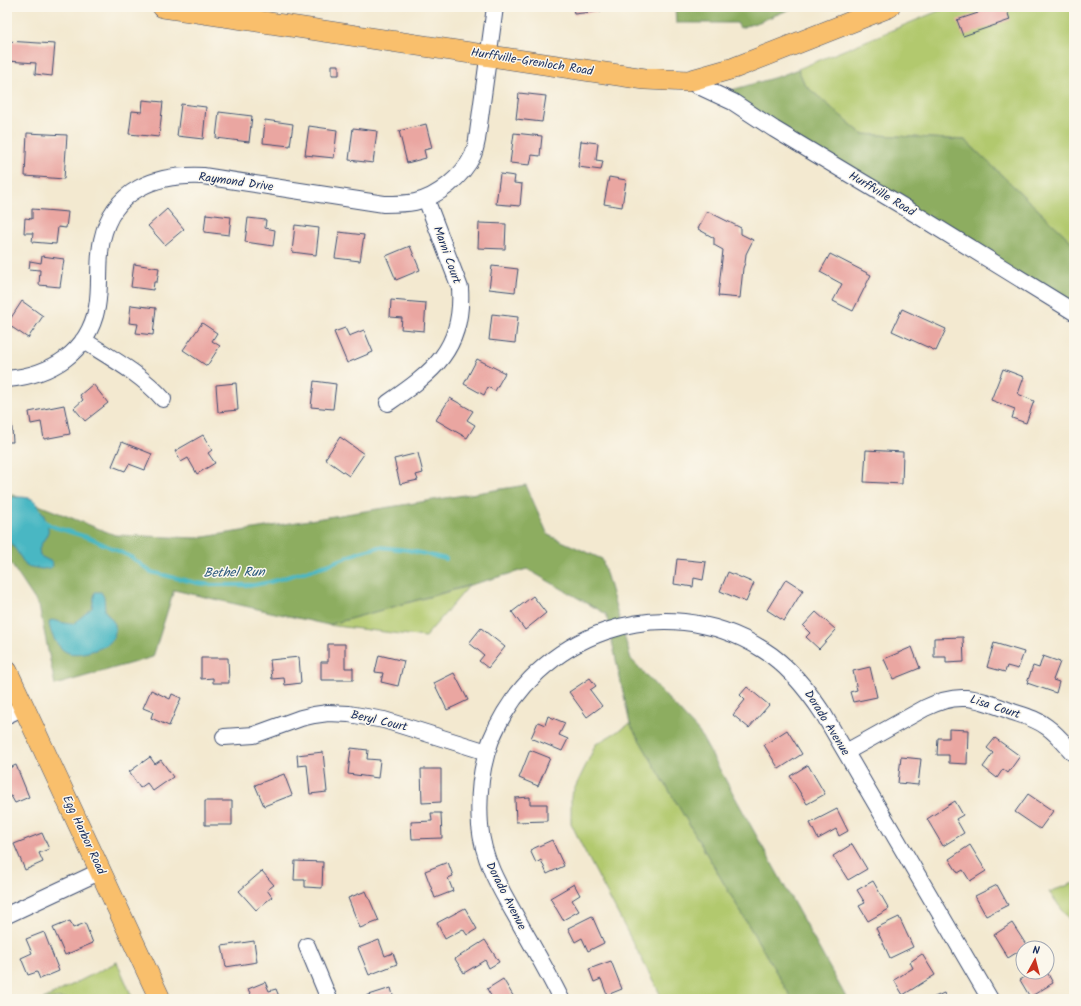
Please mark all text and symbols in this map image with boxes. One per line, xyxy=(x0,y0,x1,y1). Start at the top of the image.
street label: Hurffville-Grenloch Road xyxy=(469,43,596,81)
street label: Raymond Drive xyxy=(197,167,275,197)
street label: Hurffville Road xyxy=(845,167,920,222)
street label: Marni Court xyxy=(428,223,466,287)
water label: Bethel Run xyxy=(203,562,266,584)
street label: Dorado Avenue xyxy=(799,686,855,760)
street label: Lisa Court xyxy=(967,690,1023,724)
street label: Beryl Court xyxy=(349,705,409,737)
street label: Egg Harbor Road xyxy=(57,792,111,879)
street label: Dorado Avenue xyxy=(481,859,532,934)
north arrow xyxy=(1015,940,1055,980)
text: N xyxy=(1032,942,1041,960)

